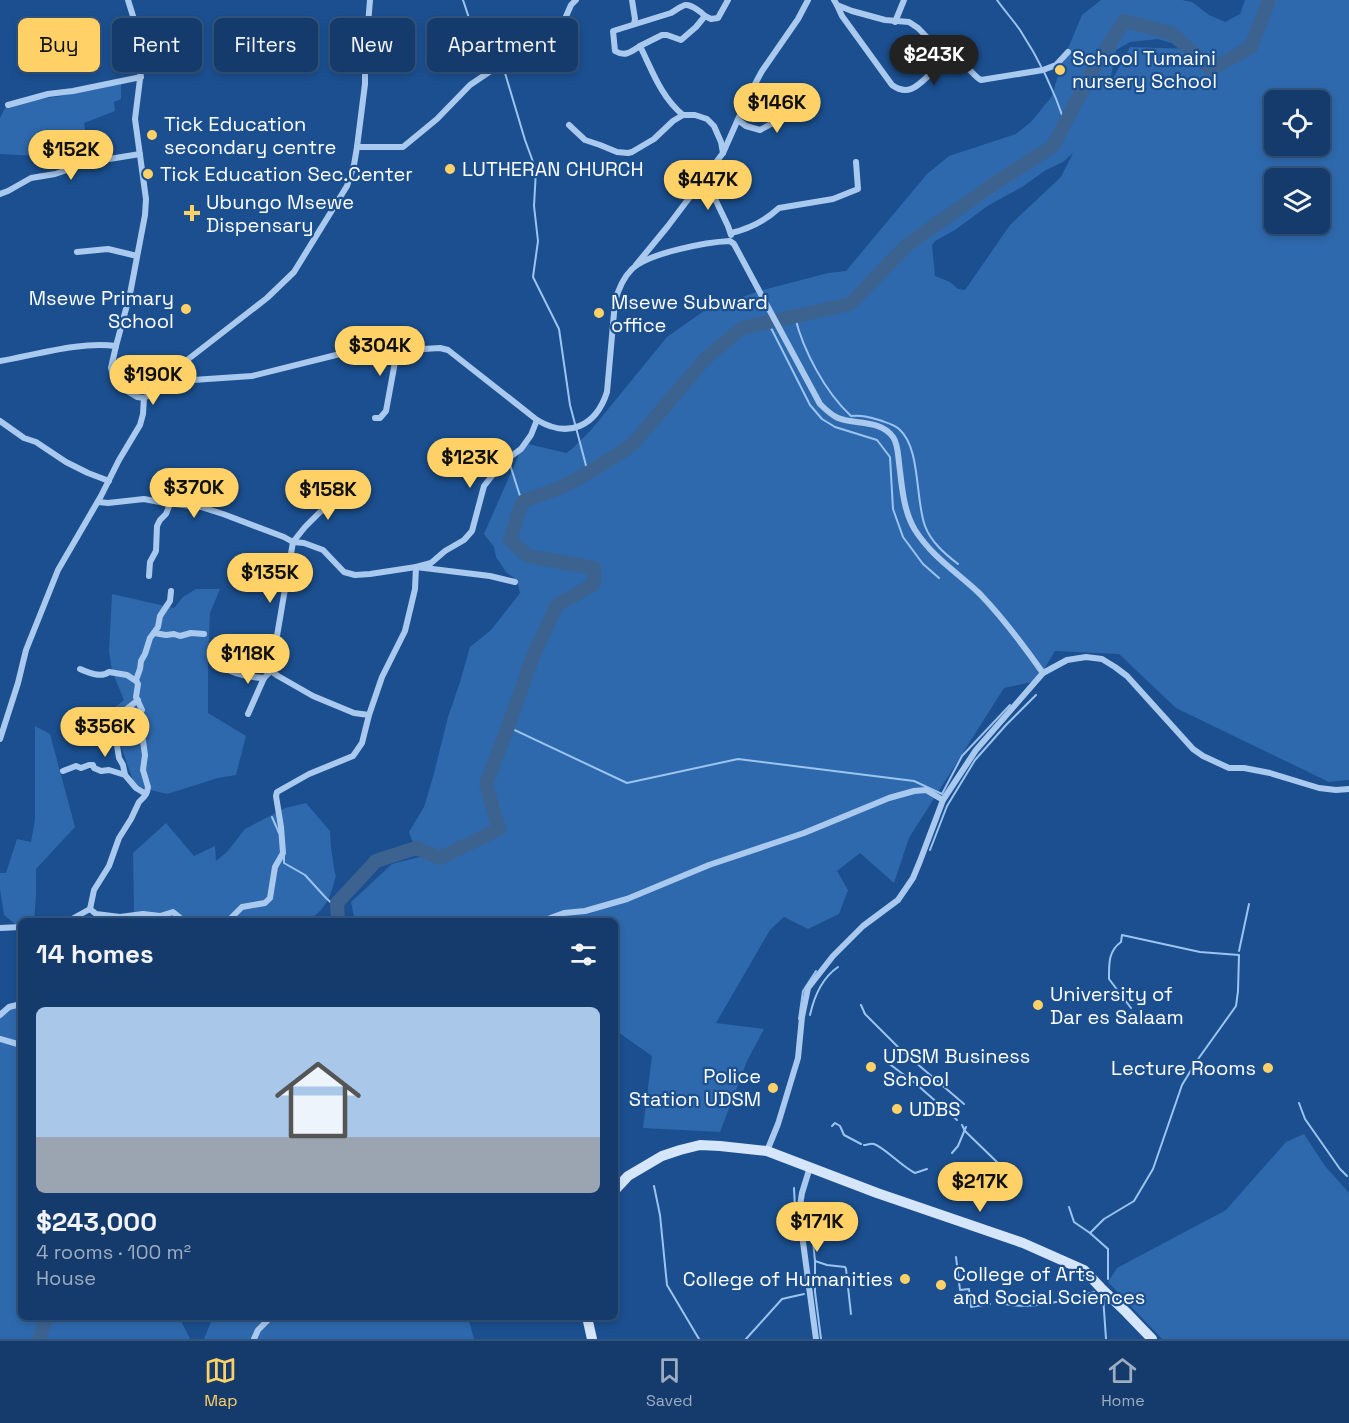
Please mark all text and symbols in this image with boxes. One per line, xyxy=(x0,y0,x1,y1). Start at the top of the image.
chip: Buy xyxy=(18,18,100,72)
chip: Rent xyxy=(112,18,202,72)
chip: Filters xyxy=(214,18,318,72)
chip: New xyxy=(330,18,415,72)
chip: Apartment xyxy=(427,18,578,72)
pin: $243K xyxy=(892,35,976,86)
text: $243K xyxy=(903,41,965,67)
place label: School Tumaini nursery School xyxy=(1072,45,1217,94)
marker: School Tumaini nursery School xyxy=(1053,63,1067,77)
pin: $146K xyxy=(735,83,819,134)
text: $146K xyxy=(748,89,806,115)
map controls xyxy=(1264,90,1330,234)
button: locate xyxy=(1264,90,1330,156)
place label: Tick Education secondary centre xyxy=(164,111,336,160)
marker: Tick Education secondary centre xyxy=(145,128,159,142)
pin: $152K xyxy=(29,130,113,181)
text: $152K xyxy=(42,136,100,162)
place label: LUTHERAN CHURCH xyxy=(462,156,644,182)
pin: $447K xyxy=(666,160,750,211)
place label: Tick Education Sec.Center xyxy=(160,161,413,187)
marker: LUTHERAN CHURCH xyxy=(443,162,457,176)
text: $447K xyxy=(678,166,738,192)
marker: Tick Education Sec.Center xyxy=(141,167,155,181)
button: layers xyxy=(1264,168,1330,234)
place label: Ubungo Msewe Dispensary xyxy=(206,189,354,238)
marker: Ubungo Msewe Dispensary xyxy=(183,204,201,222)
place label: Msewe Primary School xyxy=(29,285,174,334)
place label: Msewe Subward office xyxy=(611,289,768,338)
marker: Msewe Primary School xyxy=(179,302,193,316)
marker: Msewe Subward office xyxy=(592,306,606,320)
pin: $304K xyxy=(338,326,422,377)
text: $304K xyxy=(349,332,411,358)
pin: $190K xyxy=(111,355,195,406)
text: $190K xyxy=(124,361,183,387)
pin: $123K xyxy=(428,438,512,489)
text: $123K xyxy=(441,444,499,470)
pin: $370K xyxy=(152,468,236,519)
pin: $158K xyxy=(286,470,370,521)
text: $370K xyxy=(164,474,224,500)
text: $158K xyxy=(299,476,357,502)
pin: $135K xyxy=(228,553,312,604)
text: $135K xyxy=(241,559,299,585)
pin: $118K xyxy=(206,634,290,685)
text: $118K xyxy=(221,640,275,666)
pin: $356K xyxy=(63,707,147,758)
text: $356K xyxy=(74,713,136,739)
text: 14 homes xyxy=(36,937,154,971)
icon: filters xyxy=(567,938,600,971)
place label: University of Dar es Salaam xyxy=(1050,981,1184,1030)
marker: University of Dar es Salaam xyxy=(1031,998,1045,1012)
place label: UDSM Business School xyxy=(883,1043,1030,1092)
icon: home xyxy=(264,1046,372,1154)
place label: Lecture Rooms xyxy=(1111,1055,1256,1081)
marker: UDSM Business School xyxy=(864,1060,878,1074)
marker: Lecture Rooms xyxy=(1261,1061,1275,1075)
place label: Police Station UDSM xyxy=(629,1063,761,1112)
marker: Police Station UDSM xyxy=(766,1081,780,1095)
place label: UDBS xyxy=(909,1096,961,1122)
marker: UDBS xyxy=(890,1102,904,1116)
pin: $217K xyxy=(938,1162,1022,1213)
text: $217K xyxy=(952,1168,1008,1194)
pin: $171K xyxy=(775,1202,859,1253)
text: $243,000 xyxy=(36,1205,157,1239)
text: $171K xyxy=(790,1208,844,1234)
text: 4 rooms · 100 m² xyxy=(36,1239,191,1265)
place label: College of Arts and Social Sciences xyxy=(953,1261,1145,1310)
text: House xyxy=(36,1265,96,1291)
place label: College of Humanities xyxy=(683,1266,893,1292)
marker: College of Humanities xyxy=(898,1272,912,1286)
marker: College of Arts and Social Sciences xyxy=(934,1278,948,1292)
tab: Map xyxy=(204,1354,238,1411)
tab: Saved xyxy=(646,1354,693,1411)
tab: Home xyxy=(1101,1354,1145,1411)

